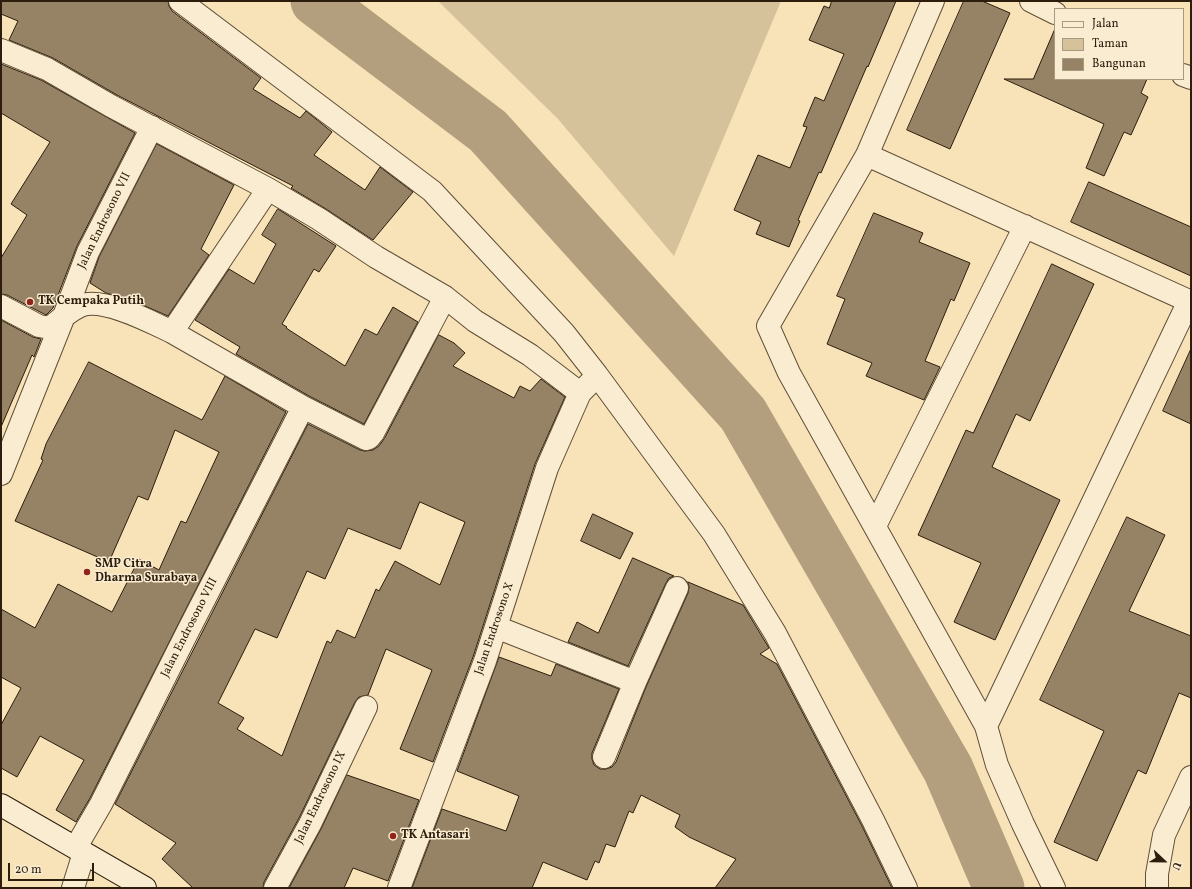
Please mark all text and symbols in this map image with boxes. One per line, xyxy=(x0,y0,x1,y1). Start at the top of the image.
legend xyxy=(1054,8,1184,80)
text: Jalan xyxy=(1092,16,1119,32)
text: Taman xyxy=(1092,36,1128,52)
text: Bangunan xyxy=(1092,56,1146,72)
street label: Jalan Endrosono VII xyxy=(75,170,135,272)
place label: TK Cempaka Putih xyxy=(38,295,144,309)
marker: TK Cempaka Putih xyxy=(25,297,35,307)
place label: SMP Citra Dharma Surabaya xyxy=(95,558,197,586)
marker: SMP Citra Dharma Surabaya xyxy=(82,567,92,577)
street label: Jalan Endrosono VIII xyxy=(159,576,221,680)
street label: Jalan Endrosono X xyxy=(472,581,518,677)
street label: Jalan Endrosono IX xyxy=(292,749,350,847)
place label: TK Antasari xyxy=(401,829,469,843)
marker: TK Antasari xyxy=(388,831,398,841)
north arrow xyxy=(1144,841,1184,881)
scale bar xyxy=(10,855,96,881)
text: U xyxy=(1167,859,1184,872)
text: 20 m xyxy=(15,862,42,878)

